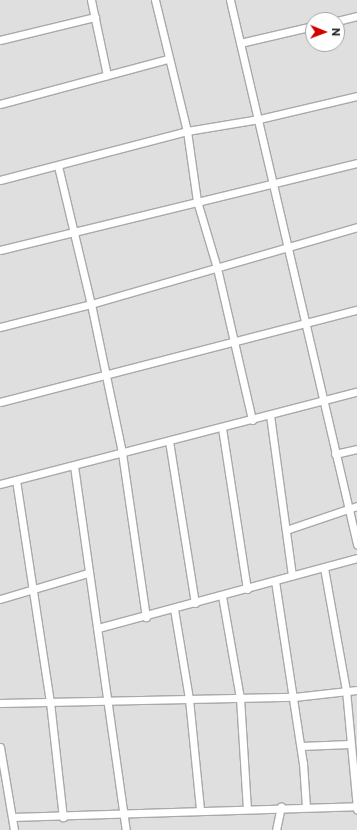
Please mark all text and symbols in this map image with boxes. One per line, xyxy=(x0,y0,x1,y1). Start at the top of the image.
north arrow xyxy=(305,12,345,52)
text: N xyxy=(330,28,343,36)

